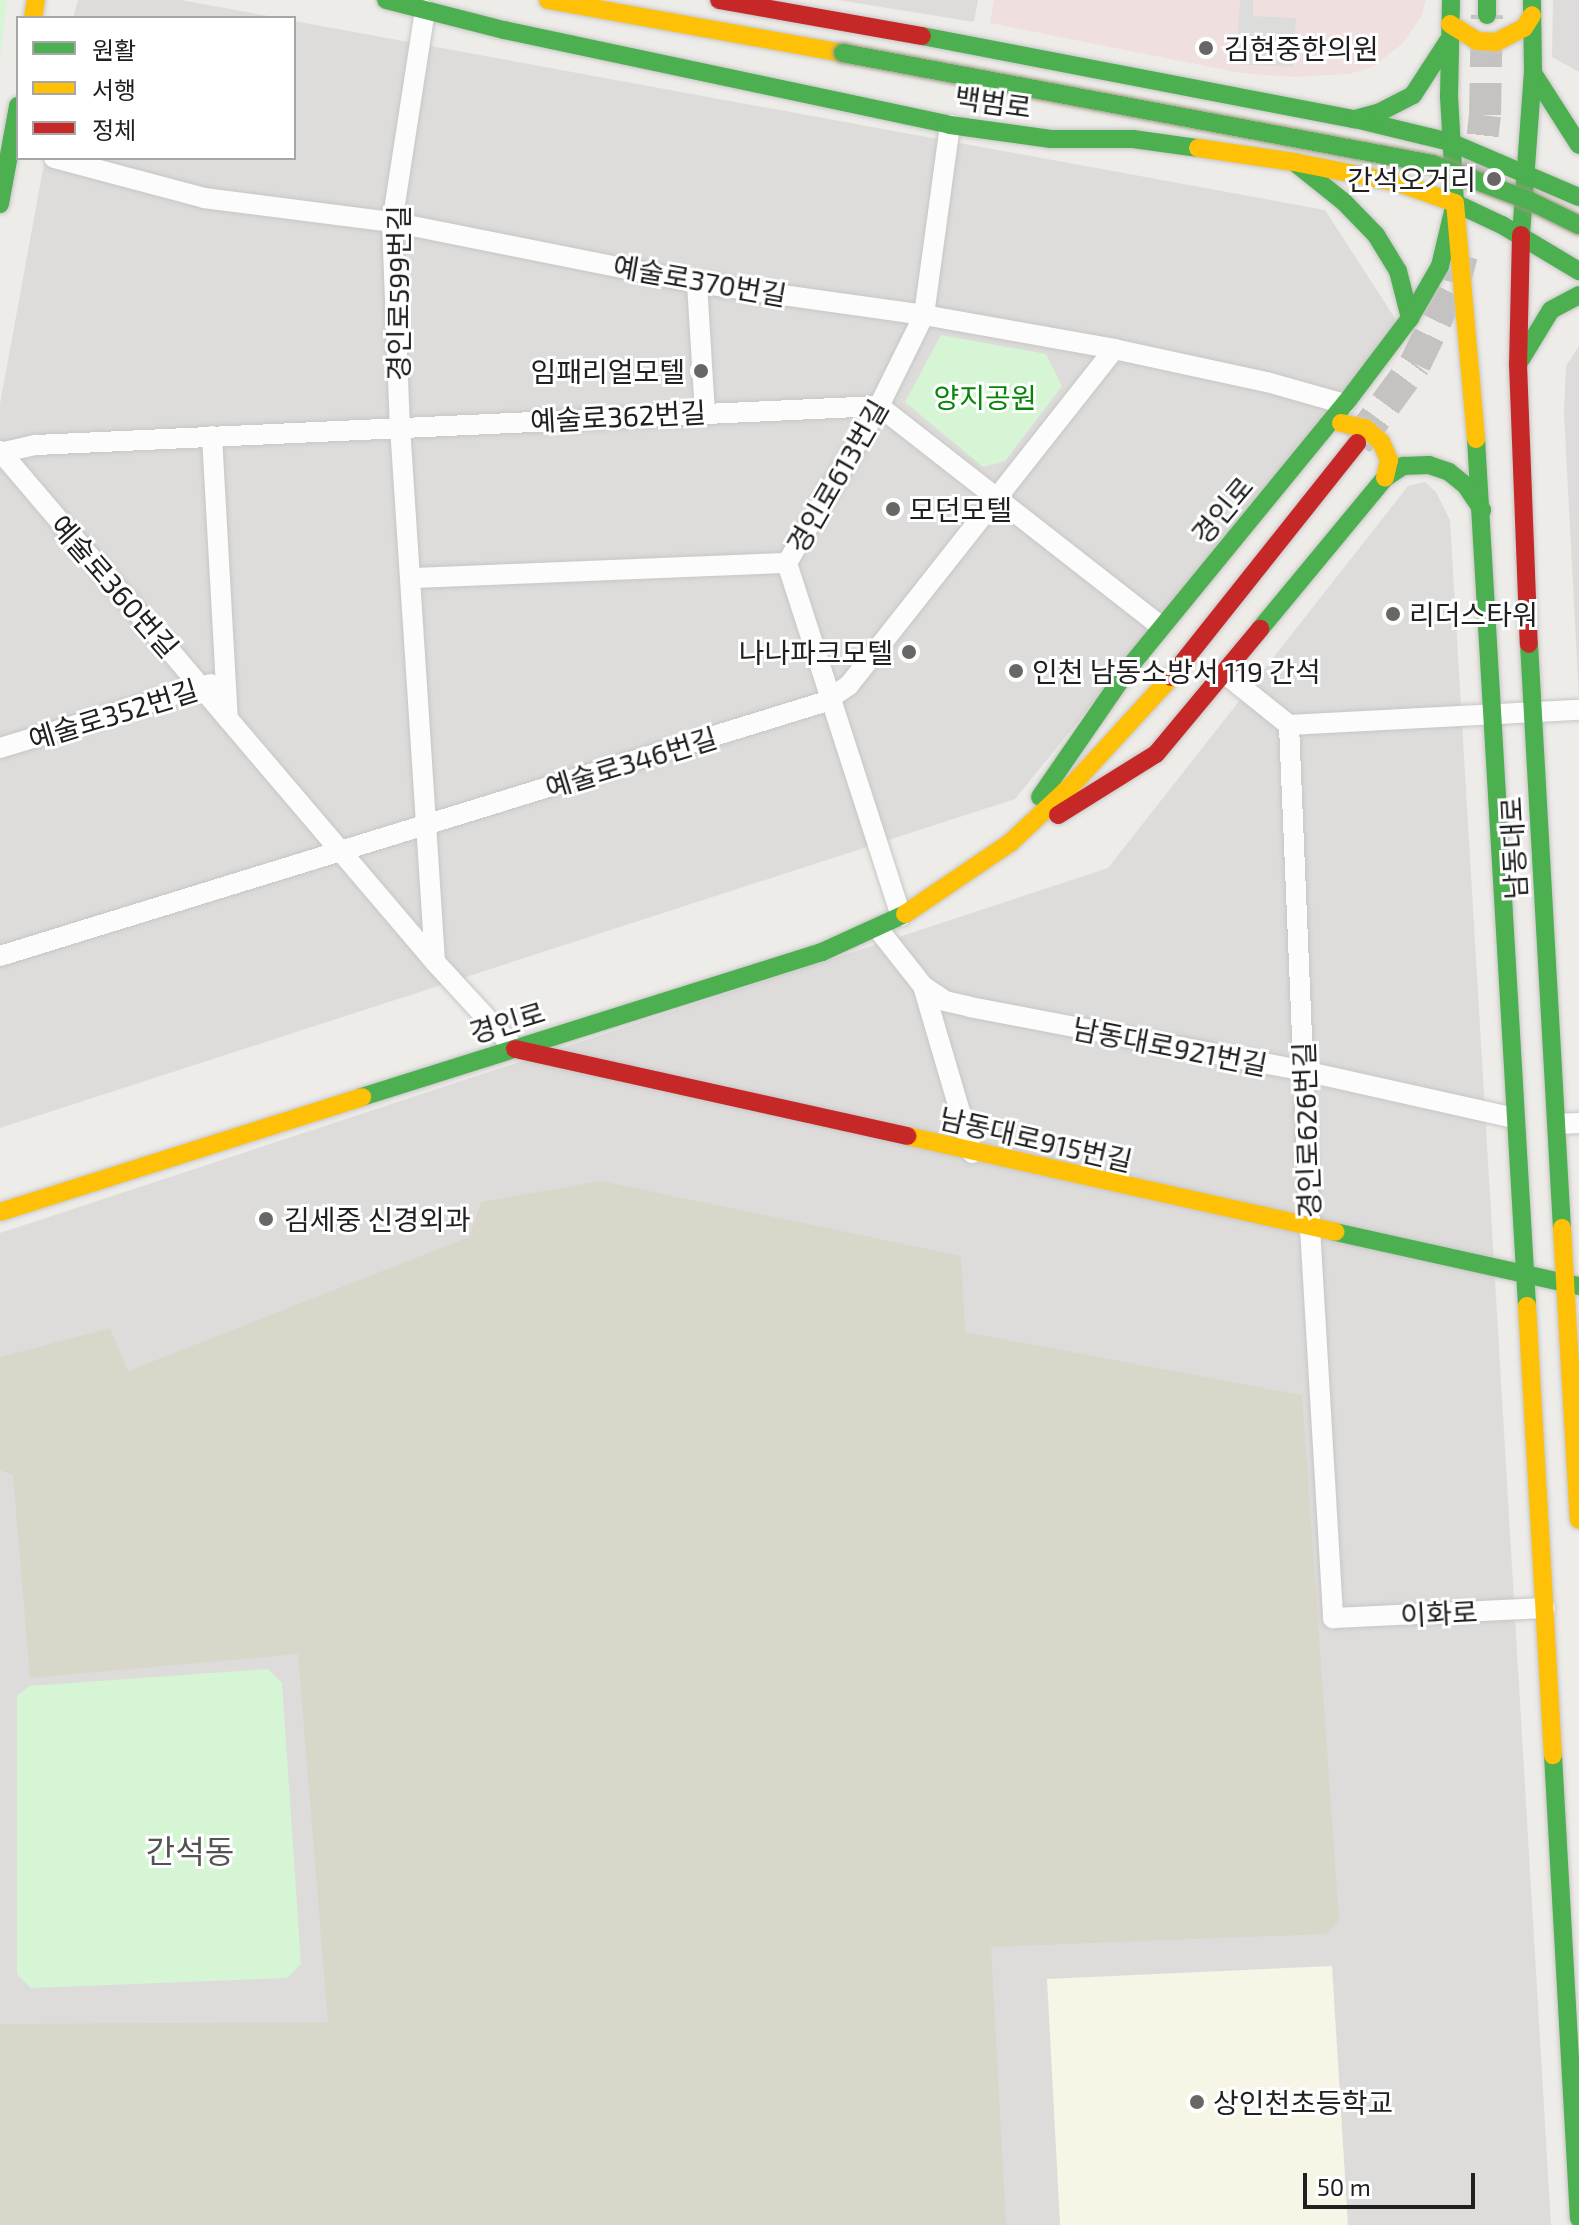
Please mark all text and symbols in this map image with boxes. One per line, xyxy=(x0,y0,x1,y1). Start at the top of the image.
legend xyxy=(16,16,296,160)
place label: 김현중한의원 xyxy=(1224,31,1379,65)
text: 원활 xyxy=(92,35,136,64)
marker: 김현중한의원 xyxy=(1195,37,1217,59)
text: 서행 xyxy=(92,75,136,104)
street label: 백범로 xyxy=(952,80,1034,124)
text: 정체 xyxy=(92,115,136,144)
place label: 간석오거리 xyxy=(1347,162,1476,196)
marker: 간석오거리 xyxy=(1483,168,1505,190)
street label: 경인로599번길 xyxy=(381,205,415,381)
street label: 예술로370번길 xyxy=(611,248,789,312)
place label: 임패리얼모텔 xyxy=(530,354,685,388)
marker: 임패리얼모텔 xyxy=(692,362,710,380)
park label: 양지공원 xyxy=(933,380,1037,414)
street label: 경인로613번길 xyxy=(780,393,894,559)
street label: 예술로362번길 xyxy=(529,395,707,437)
street label: 경인로 xyxy=(1184,470,1260,550)
place label: 모던모텔 xyxy=(909,492,1012,526)
marker: 모던모텔 xyxy=(884,500,902,518)
street label: 예술로360번길 xyxy=(44,508,186,664)
place label: 리더스타워 xyxy=(1409,597,1538,631)
marker: 리더스타워 xyxy=(1384,605,1402,623)
place label: 나나파크모텔 xyxy=(738,635,893,669)
marker: 나나파크모텔 xyxy=(900,643,918,661)
place label: 인천 남동소방서 119 간석 xyxy=(1032,654,1321,688)
marker: 인천 남동소방서 119 간석 xyxy=(1007,662,1025,680)
street label: 예술로352번길 xyxy=(24,672,202,756)
street label: 예술로346번길 xyxy=(541,720,721,804)
street label: 남동대로 xyxy=(1494,796,1532,900)
street label: 경인로 xyxy=(465,995,549,1049)
street label: 남동대로921번길 xyxy=(1070,1011,1270,1081)
street label: 경인로626번길 xyxy=(1286,1041,1326,1219)
street label: 남동대로915번길 xyxy=(936,1101,1136,1177)
place label: 김세중 신경외과 xyxy=(284,1202,471,1236)
marker: 김세중 신경외과 xyxy=(255,1208,277,1230)
street label: 이화로 xyxy=(1400,1594,1478,1632)
district label: 간석동 xyxy=(146,1831,234,1869)
place label: 상인천초등학교 xyxy=(1213,2085,1393,2119)
marker: 상인천초등학교 xyxy=(1188,2093,1206,2111)
scale bar xyxy=(1307,2157,1479,2207)
text: 50 m xyxy=(1317,2172,1371,2201)

